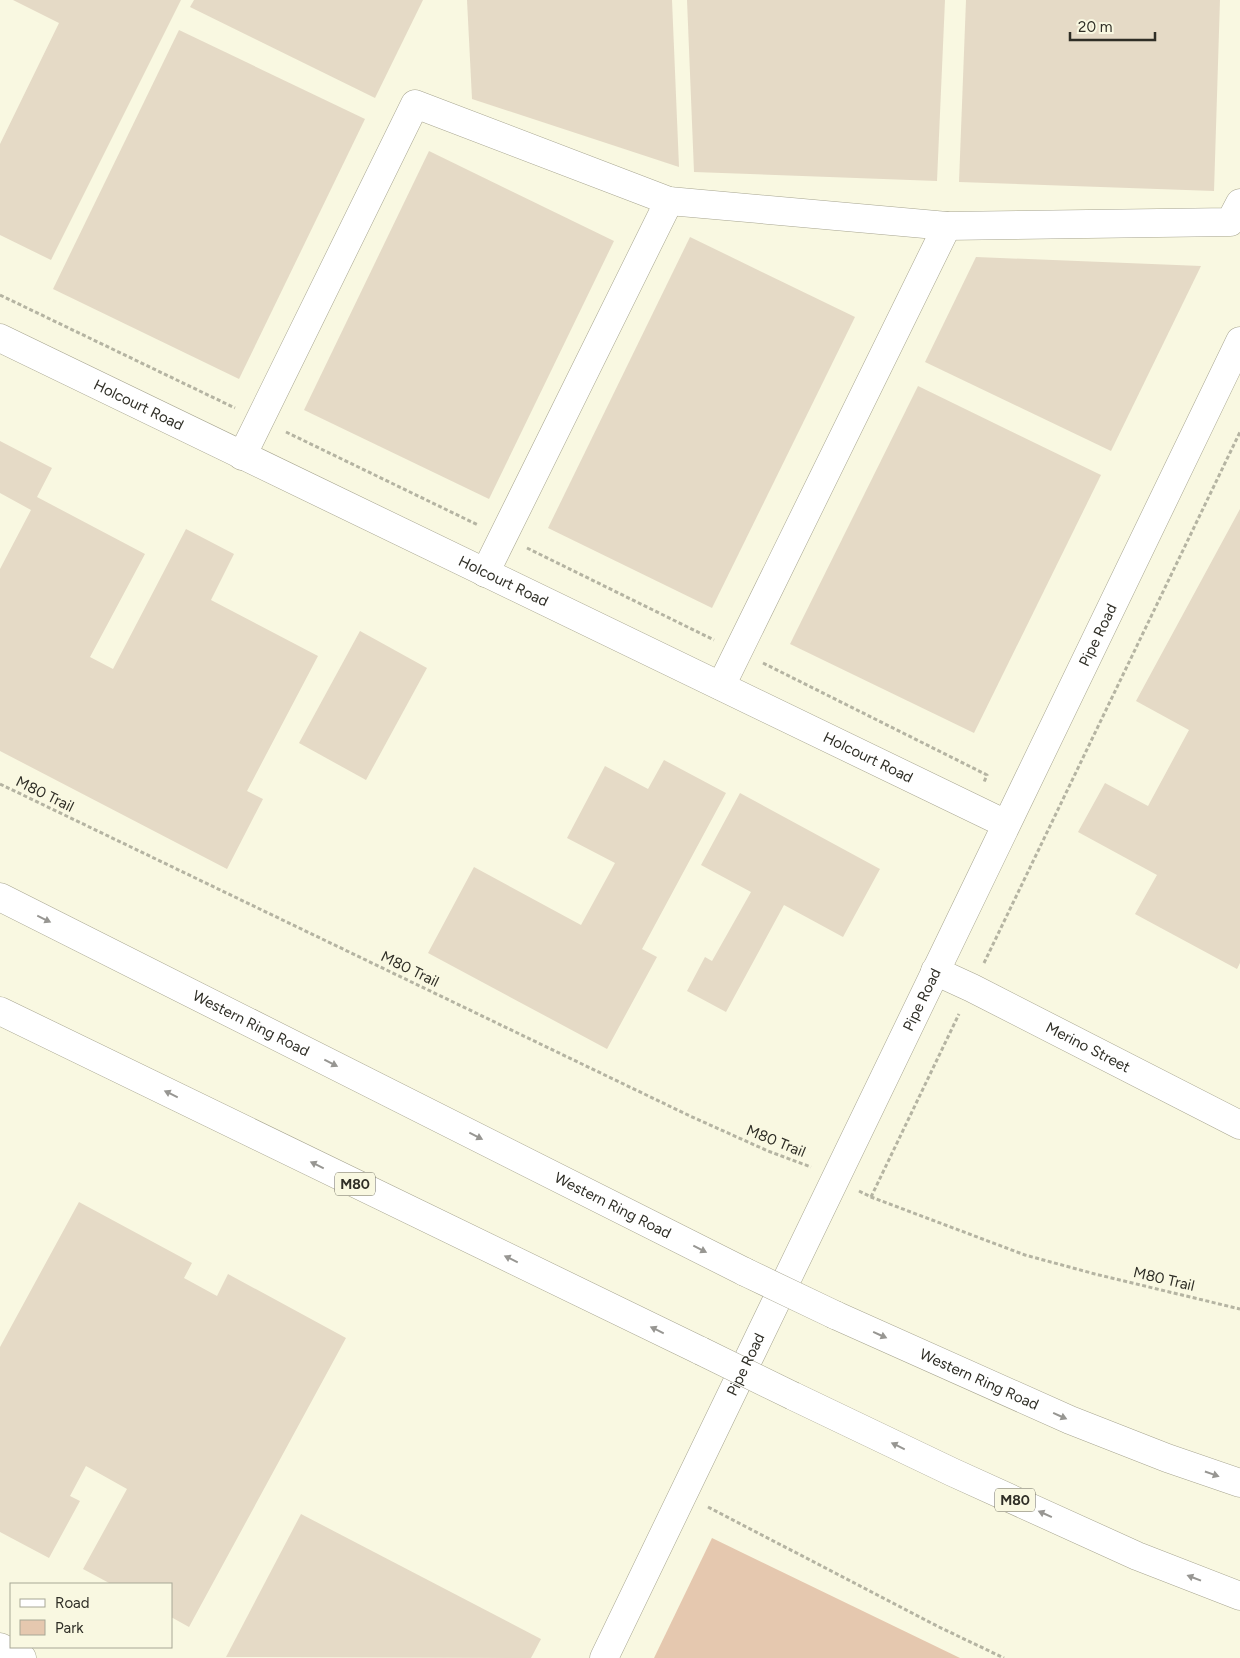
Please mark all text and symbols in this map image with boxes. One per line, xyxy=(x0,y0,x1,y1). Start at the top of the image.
scale bar xyxy=(1070,10,1155,42)
text: 20 m xyxy=(1078,18,1112,36)
street label: Holcourt Road xyxy=(91,376,186,434)
street label: Holcourt Road xyxy=(456,552,551,610)
street label: Pipe Road xyxy=(1075,601,1121,669)
street label: Holcourt Road xyxy=(820,728,916,787)
street label: M80 Trail xyxy=(13,772,77,816)
one-way arrow xyxy=(36,915,51,923)
street label: M80 Trail xyxy=(378,947,442,991)
street label: Pipe Road xyxy=(899,965,945,1034)
street label: Western Ring Road xyxy=(190,986,312,1060)
street label: Merino Street xyxy=(1043,1018,1133,1076)
one-way arrow xyxy=(324,1059,339,1067)
one-way arrow xyxy=(164,1090,178,1098)
street label: M80 Trail xyxy=(744,1121,808,1161)
one-way arrow xyxy=(469,1132,484,1140)
one-way arrow xyxy=(310,1161,324,1169)
street label: Western Ring Road xyxy=(551,1169,674,1242)
road number: M80 xyxy=(335,1172,375,1196)
one-way arrow xyxy=(693,1245,707,1253)
one-way arrow xyxy=(503,1255,518,1263)
street label: M80 Trail xyxy=(1132,1263,1196,1295)
one-way arrow xyxy=(650,1325,664,1333)
street label: Pipe Road xyxy=(723,1330,769,1399)
one-way arrow xyxy=(873,1332,887,1340)
street label: Western Ring Road xyxy=(917,1345,1042,1414)
one-way arrow xyxy=(1053,1412,1067,1420)
one-way arrow xyxy=(891,1442,905,1450)
one-way arrow xyxy=(1205,1470,1220,1478)
road number: M80 xyxy=(995,1488,1035,1512)
one-way arrow xyxy=(1038,1510,1052,1518)
one-way arrow xyxy=(1187,1574,1202,1581)
legend xyxy=(10,1583,172,1648)
text: Road xyxy=(55,1594,90,1612)
text: Park xyxy=(55,1619,84,1637)

